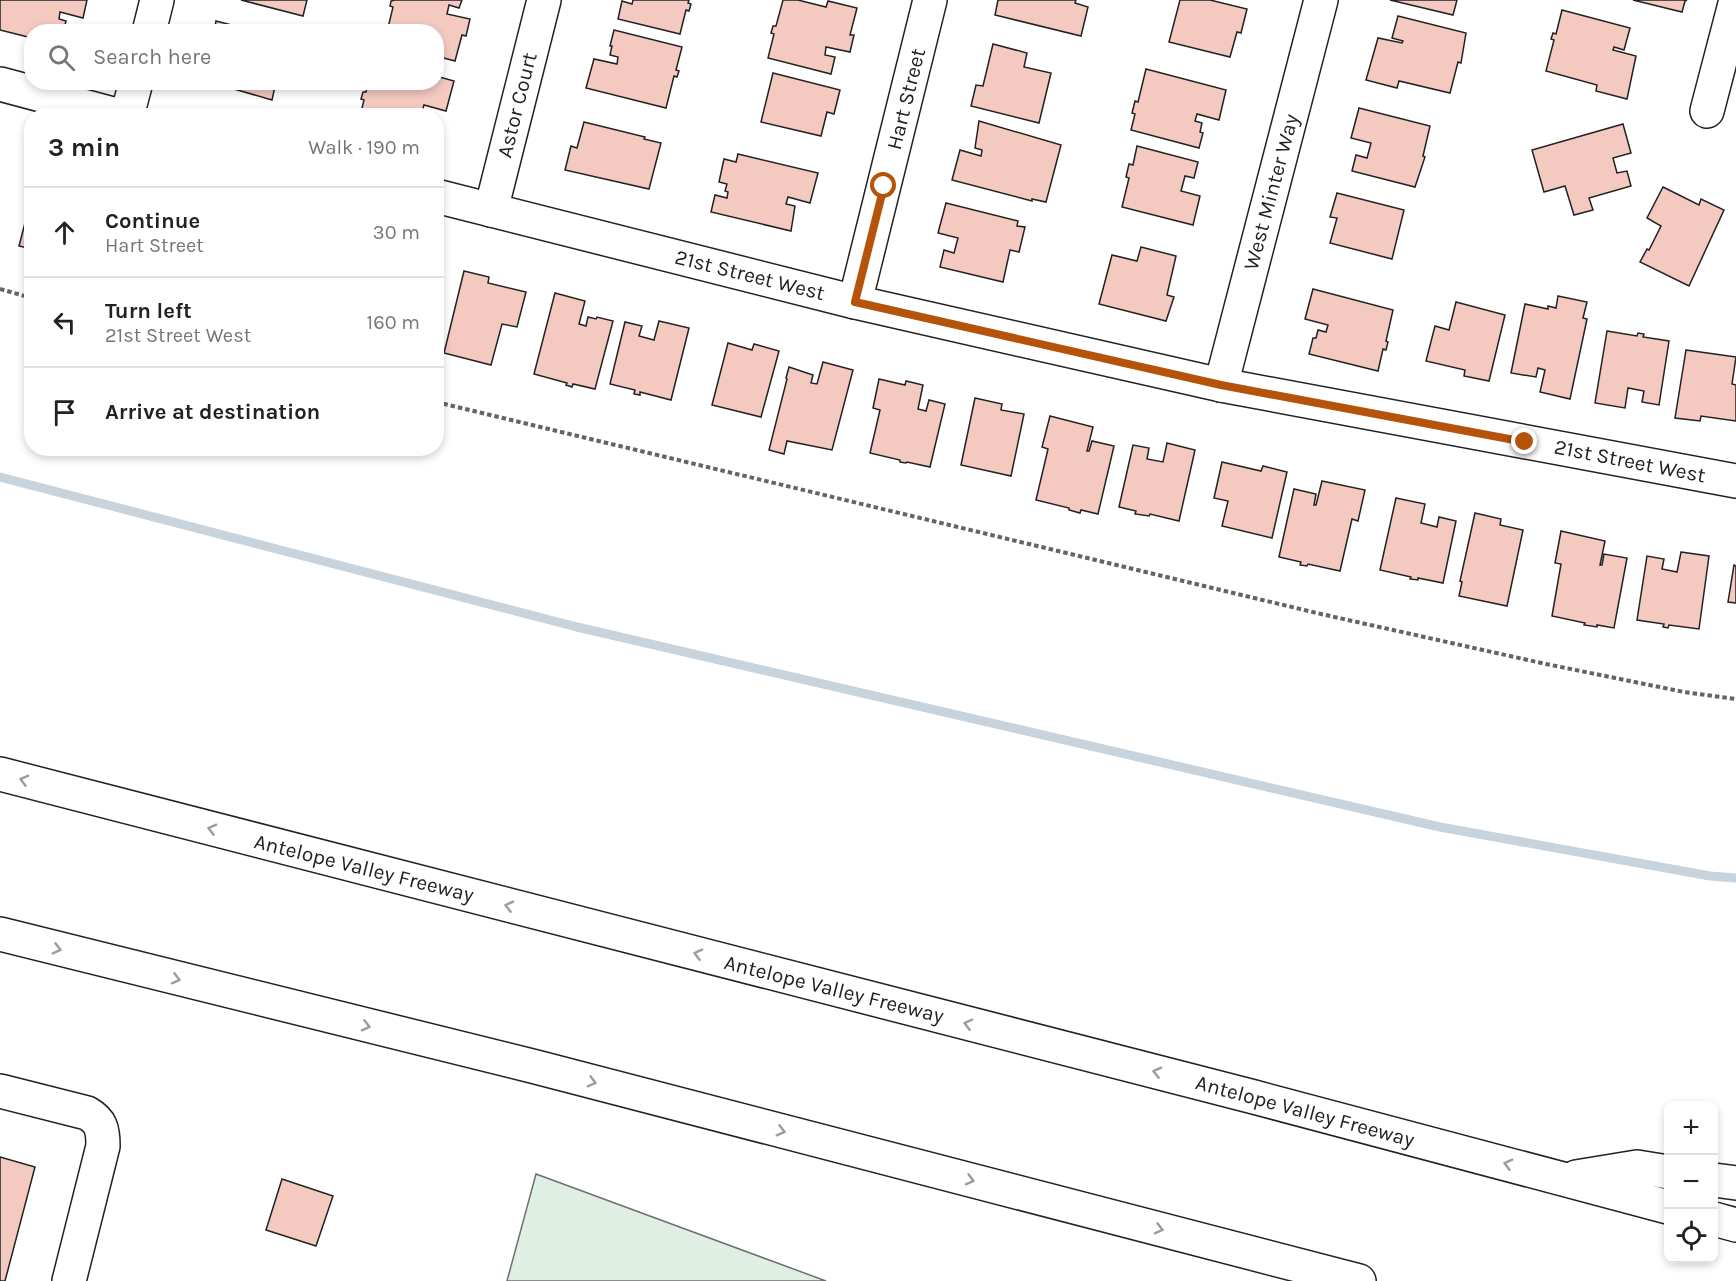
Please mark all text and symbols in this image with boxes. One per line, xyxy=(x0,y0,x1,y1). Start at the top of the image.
search box xyxy=(24,24,444,90)
icon: search xyxy=(45,41,78,74)
text: Search here xyxy=(93,44,211,70)
street label: Hart Street xyxy=(882,46,930,152)
street label: Astor Court xyxy=(492,50,542,160)
street label: West Minter Way xyxy=(1239,111,1303,272)
text: 3 min xyxy=(48,132,120,163)
text: Walk · 190 m xyxy=(308,136,420,159)
route start xyxy=(870,172,896,198)
text: Continue xyxy=(105,208,200,234)
icon: ahead xyxy=(48,216,81,249)
text: 30 m xyxy=(373,221,420,244)
text: Hart Street xyxy=(105,234,204,257)
street label: 21st Street West xyxy=(673,245,827,305)
text: Turn left xyxy=(105,298,192,324)
icon: left xyxy=(48,306,81,339)
text: 160 m xyxy=(367,311,420,334)
text: 21st Street West xyxy=(105,324,251,347)
icon: arrive xyxy=(48,396,81,429)
text: Arrive at destination xyxy=(105,399,320,425)
route end xyxy=(1511,428,1537,454)
street label: 21st Street West xyxy=(1552,435,1708,487)
one-way arrow xyxy=(19,774,29,787)
one-way arrow xyxy=(207,824,218,836)
street label: Antelope Valley Freeway xyxy=(252,829,477,907)
one-way arrow xyxy=(504,900,514,913)
one-way arrow xyxy=(51,942,61,954)
one-way arrow xyxy=(693,949,703,962)
street label: Antelope Valley Freeway xyxy=(722,950,947,1028)
one-way arrow xyxy=(171,972,181,985)
one-way arrow xyxy=(361,1018,371,1031)
one-way arrow xyxy=(963,1018,973,1031)
one-way arrow xyxy=(1152,1067,1162,1080)
street label: Antelope Valley Freeway xyxy=(1193,1070,1417,1152)
one-way arrow xyxy=(587,1074,597,1087)
map controls xyxy=(1664,1101,1718,1263)
button: + xyxy=(1664,1101,1718,1155)
one-way arrow xyxy=(776,1123,786,1136)
button: − xyxy=(1664,1155,1718,1209)
one-way arrow xyxy=(1503,1159,1514,1171)
one-way arrow xyxy=(965,1172,975,1185)
button: locate xyxy=(1664,1209,1718,1263)
one-way arrow xyxy=(1153,1222,1163,1234)

